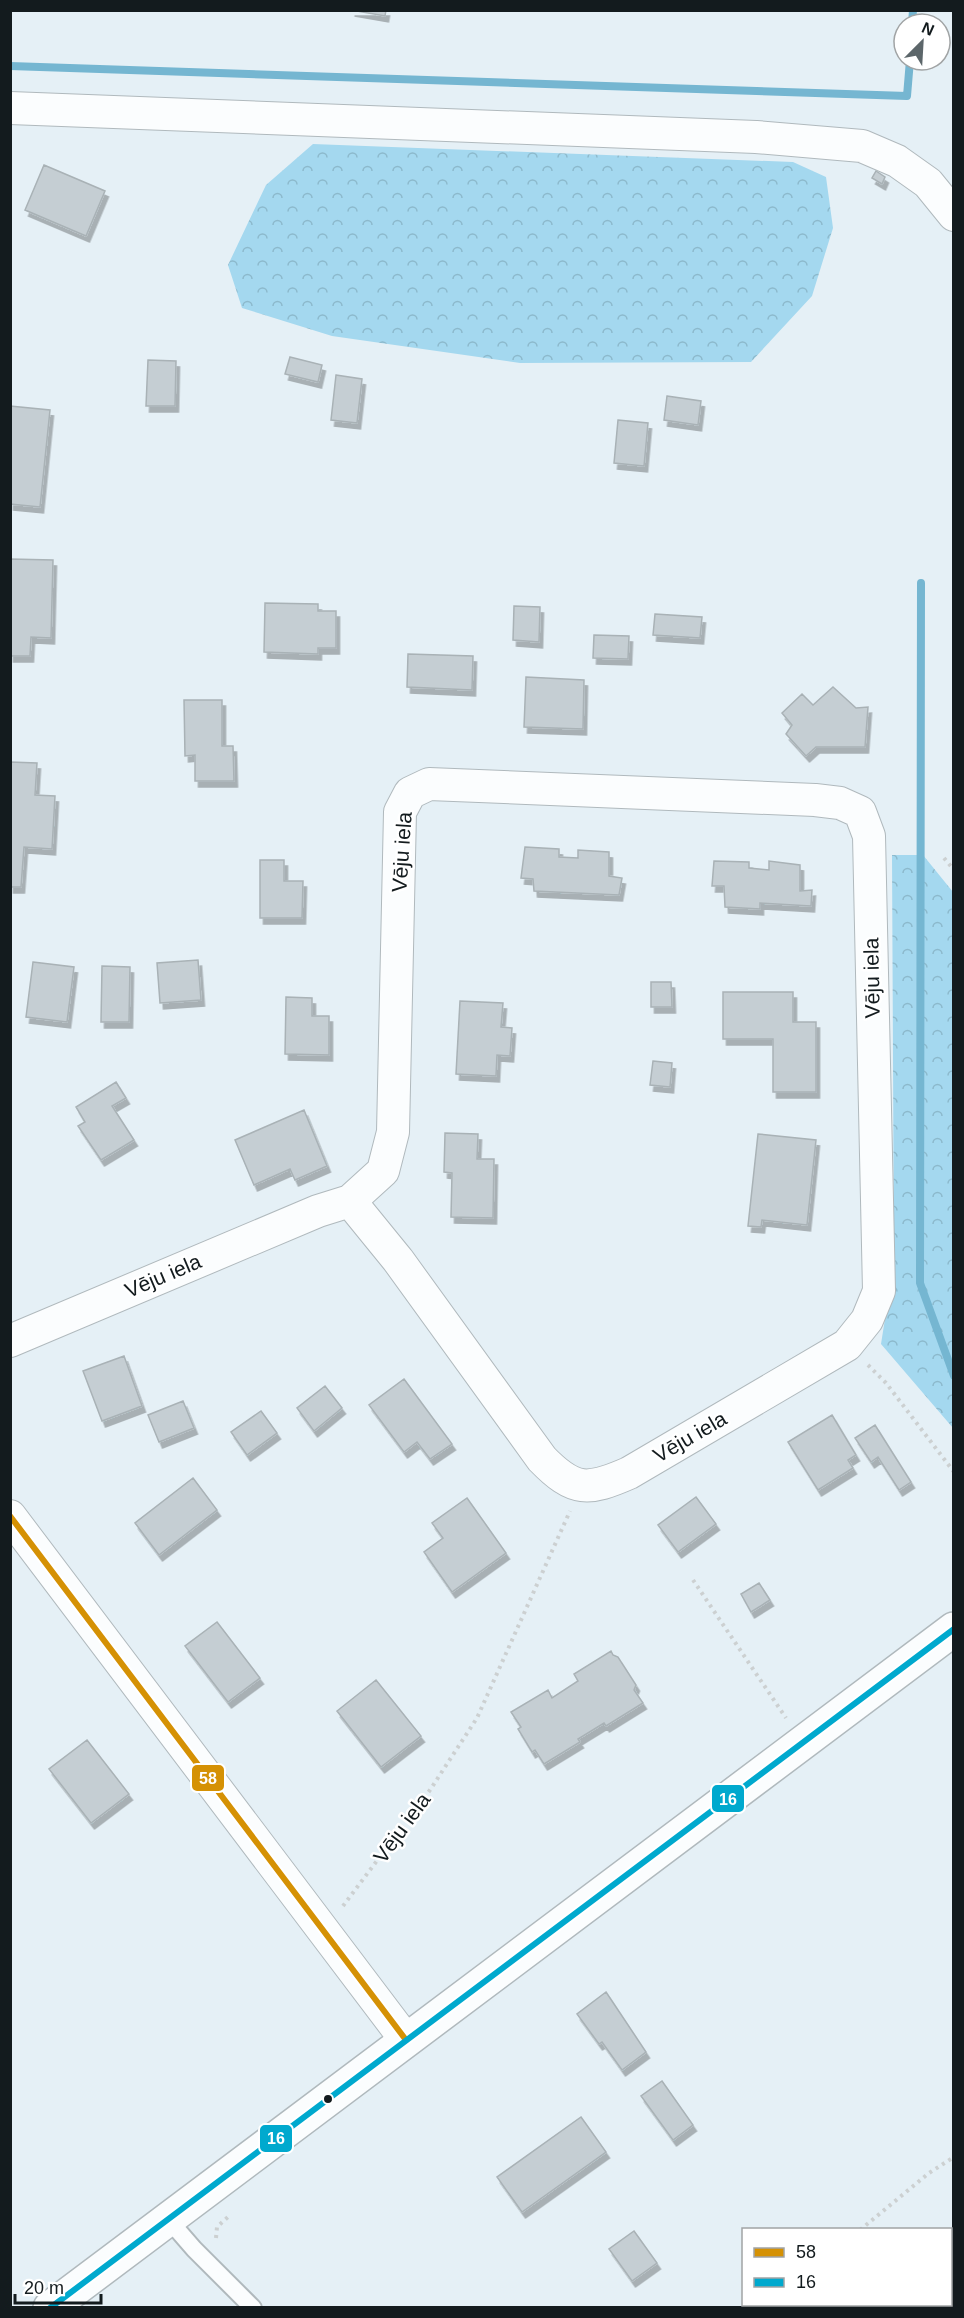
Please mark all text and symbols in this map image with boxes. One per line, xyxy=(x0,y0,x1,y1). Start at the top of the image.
north arrow xyxy=(892,12,952,72)
text: N xyxy=(919,19,937,39)
street label: Vēju iela xyxy=(387,811,416,893)
street label: Vēju iela xyxy=(859,937,884,1018)
street label: Vēju iela xyxy=(121,1249,205,1302)
street label: Vēju iela xyxy=(649,1406,731,1467)
line badge: 58 xyxy=(191,1764,225,1792)
text: 58 xyxy=(199,1770,217,1787)
line badge: 16 xyxy=(711,1784,745,1813)
street label: Vēju iela xyxy=(369,1788,435,1867)
text: 16 xyxy=(719,1791,737,1808)
unlabelled marker xyxy=(322,2093,334,2105)
line badge: 16 xyxy=(259,2124,293,2153)
text: 16 xyxy=(267,2130,285,2147)
legend xyxy=(742,2228,952,2306)
text: 58 xyxy=(796,2242,816,2262)
scale bar xyxy=(15,2267,100,2305)
text: 16 xyxy=(796,2272,816,2292)
text: 20 m xyxy=(24,2278,64,2298)

